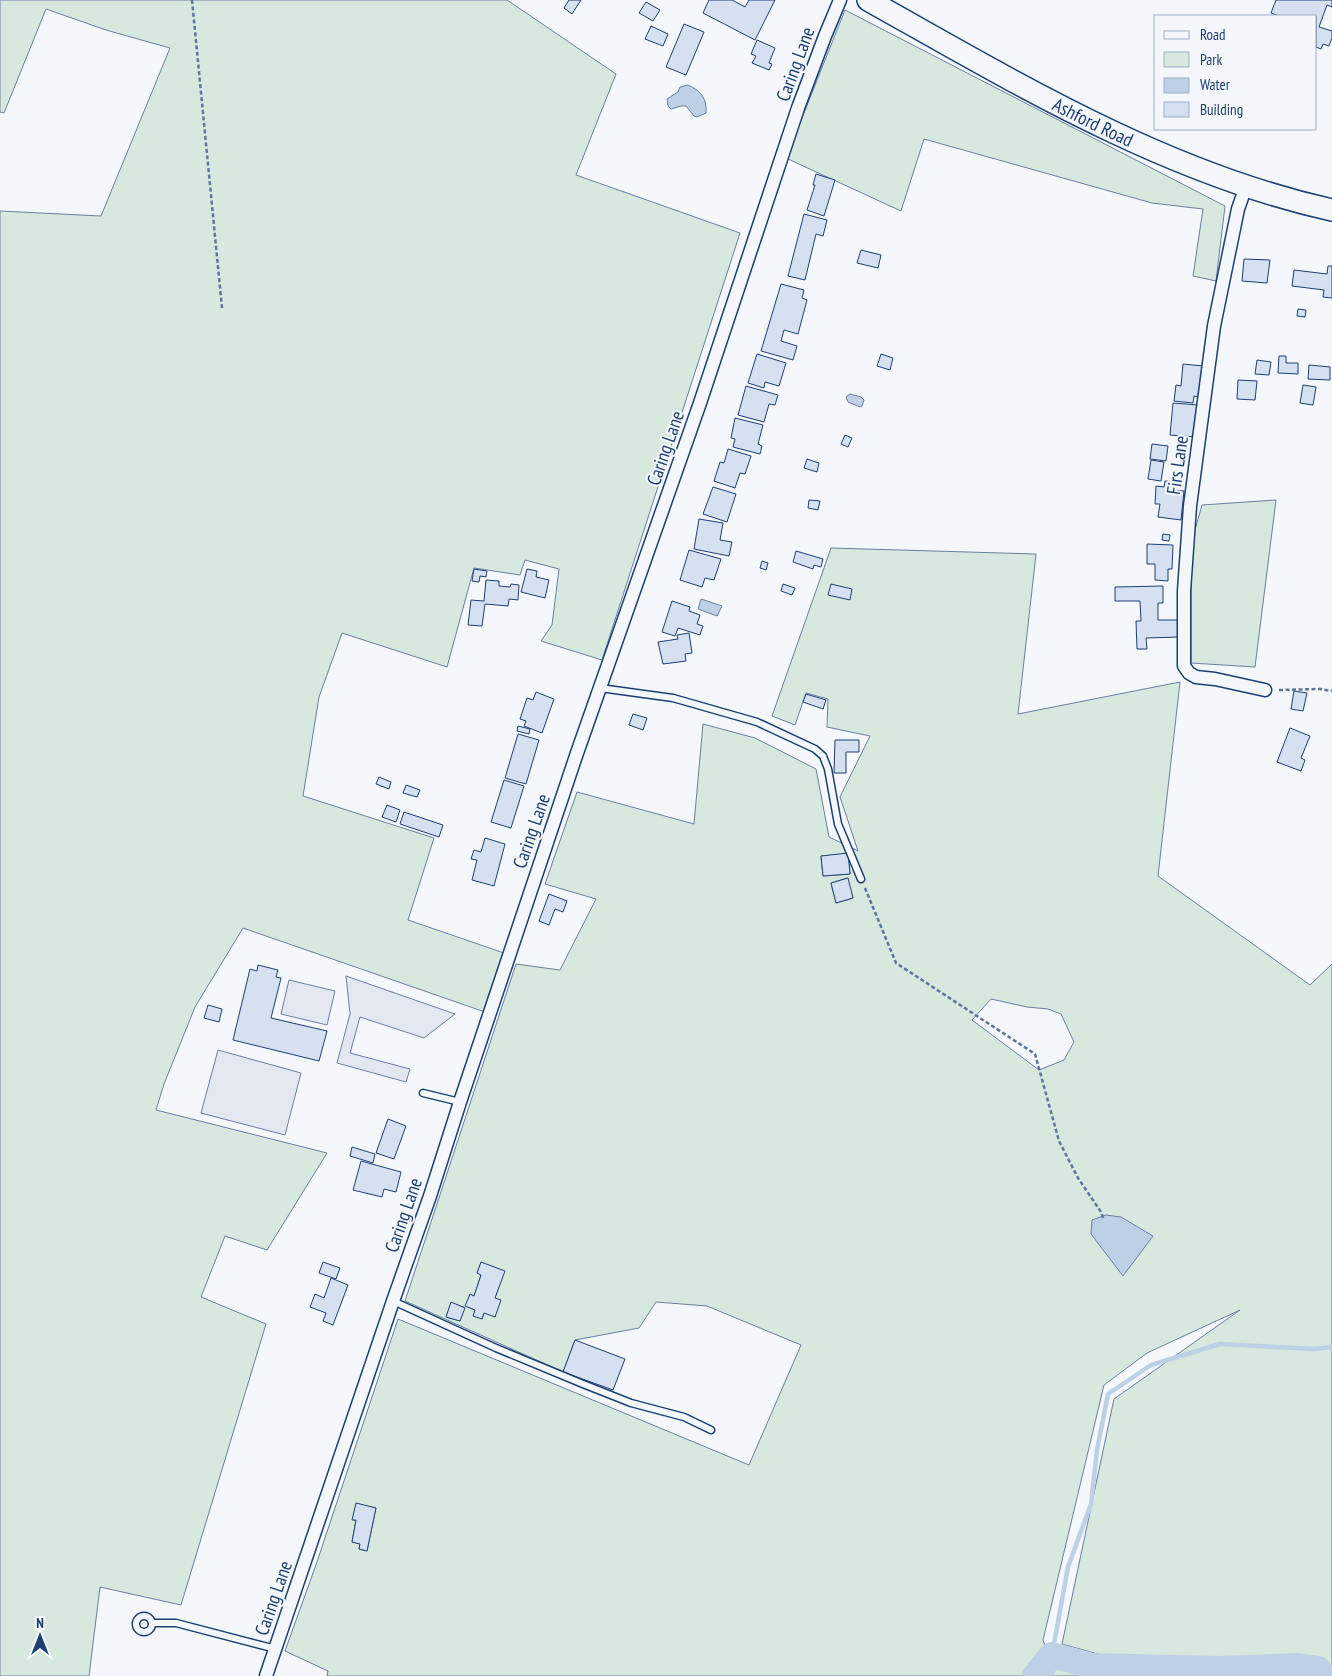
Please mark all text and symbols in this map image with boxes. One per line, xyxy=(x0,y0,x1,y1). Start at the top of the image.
legend xyxy=(1154,15,1317,130)
street label: Caring Lane xyxy=(770,23,820,104)
text: Road xyxy=(1200,25,1226,44)
text: Park xyxy=(1200,50,1222,69)
text: Water xyxy=(1200,75,1231,94)
street label: Ashford Road xyxy=(1049,92,1137,152)
text: Building xyxy=(1200,100,1243,119)
street label: Caring Lane xyxy=(641,407,689,488)
street label: Firs Lane xyxy=(1161,434,1193,496)
street label: Caring Lane xyxy=(507,790,555,871)
street label: Caring Lane xyxy=(379,1174,427,1255)
street label: Caring Lane xyxy=(249,1557,297,1638)
north arrow xyxy=(15,1611,65,1661)
text: N xyxy=(36,1614,44,1632)

